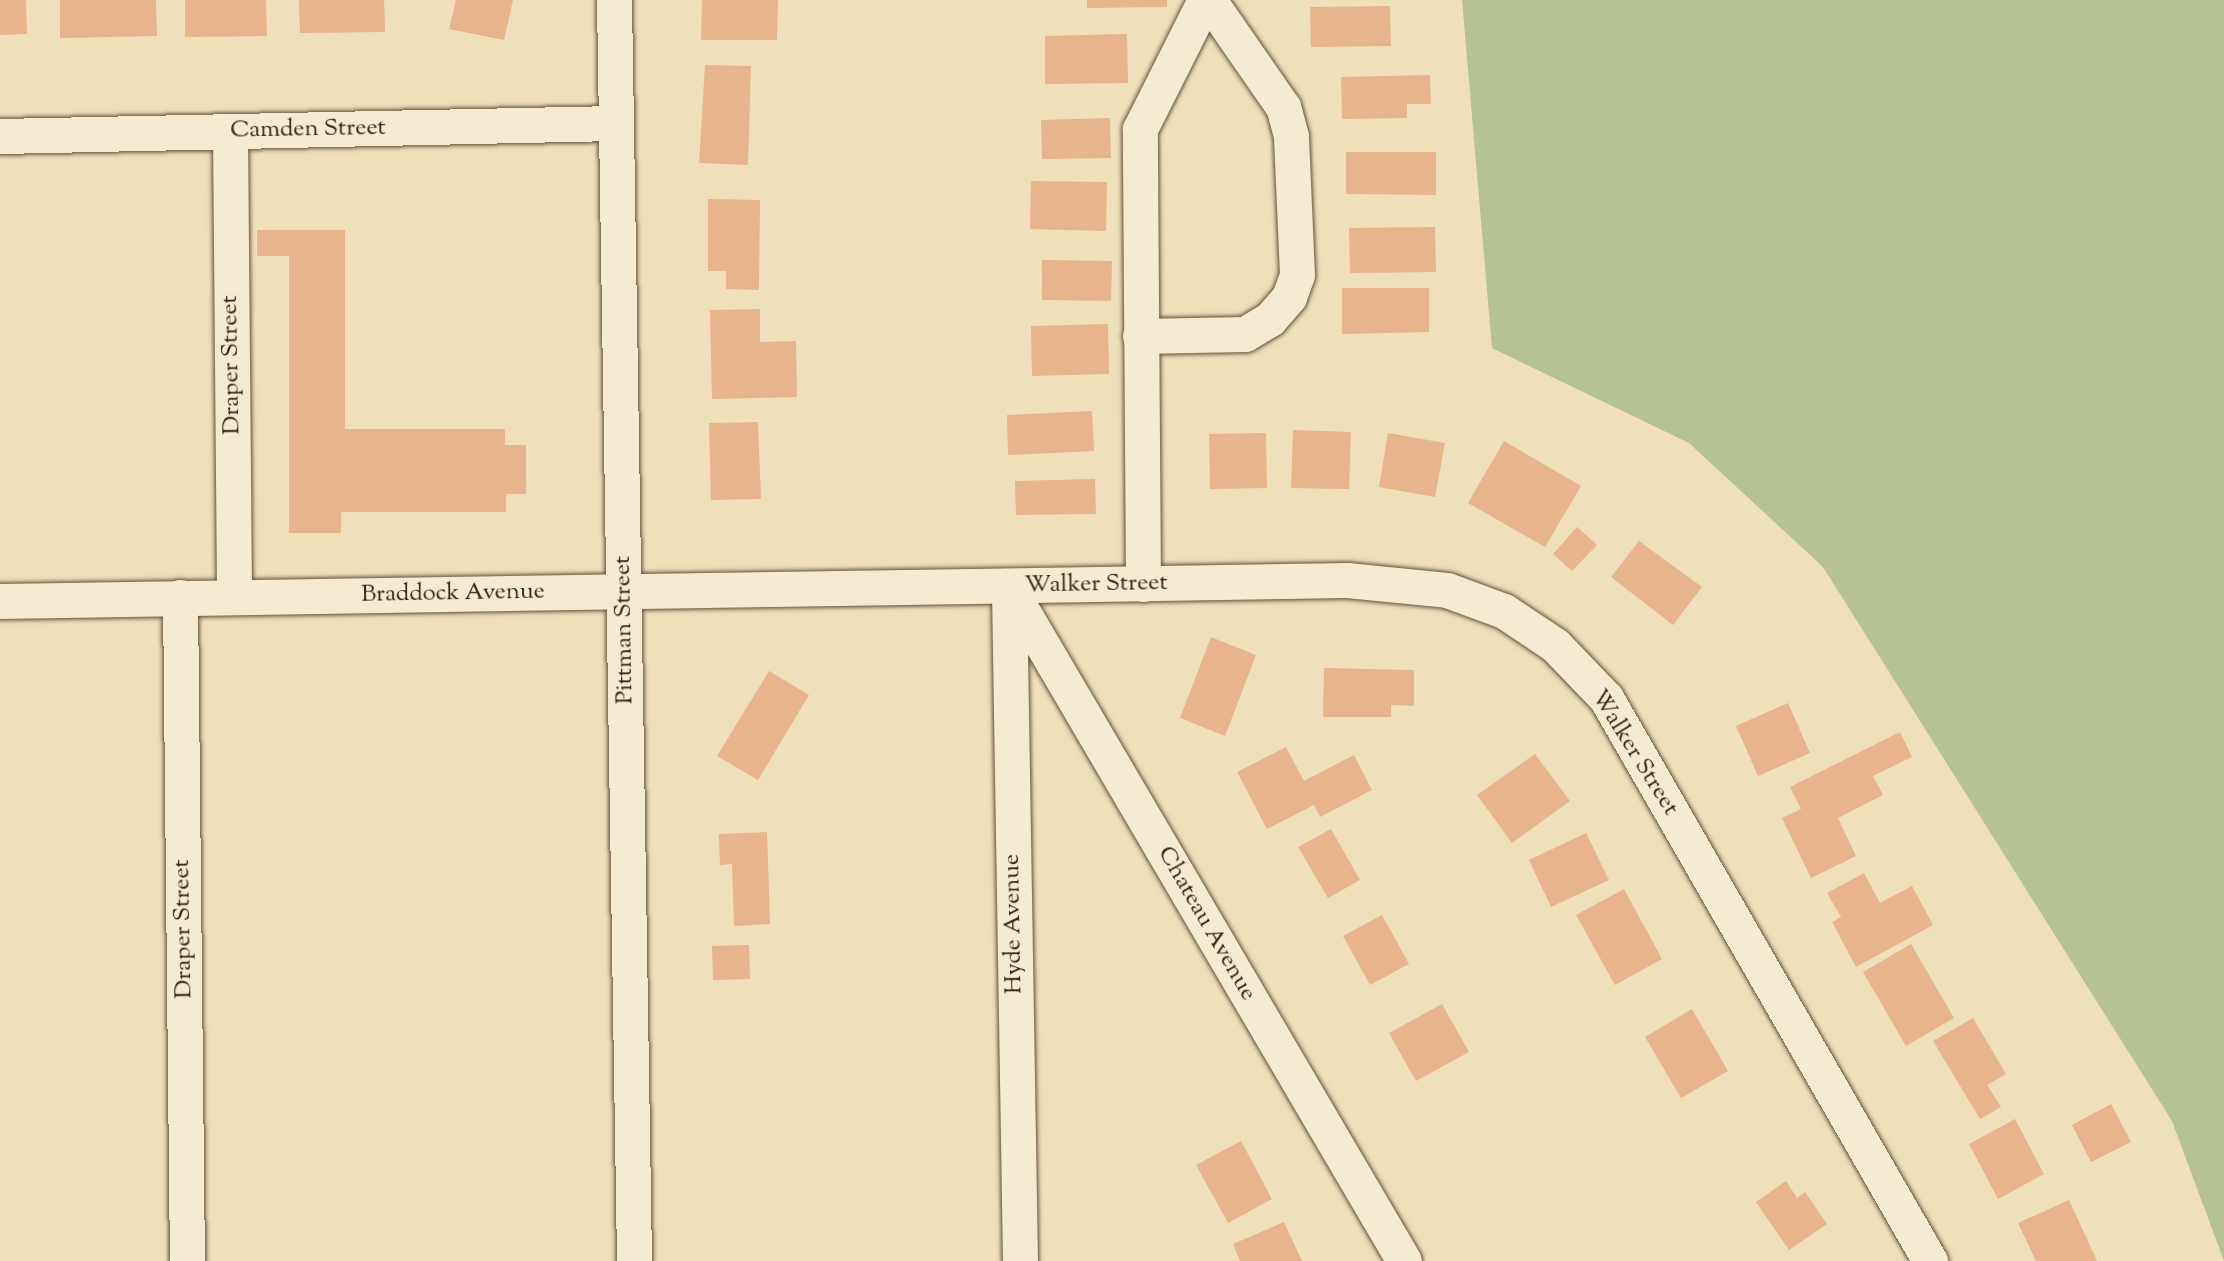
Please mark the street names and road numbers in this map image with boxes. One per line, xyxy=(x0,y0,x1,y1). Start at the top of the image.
street label: Camden Street xyxy=(230,114,386,146)
street label: Draper Street xyxy=(216,295,248,435)
street label: Pittman Street xyxy=(609,556,641,704)
street label: Walker Street xyxy=(1024,569,1168,601)
street label: Braddock Avenue xyxy=(361,578,545,610)
street label: Walker Street xyxy=(1584,685,1684,821)
street label: Chateau Avenue xyxy=(1150,842,1262,1006)
street label: Hyde Avenue xyxy=(998,854,1030,994)
street label: Draper Street xyxy=(168,859,200,999)

